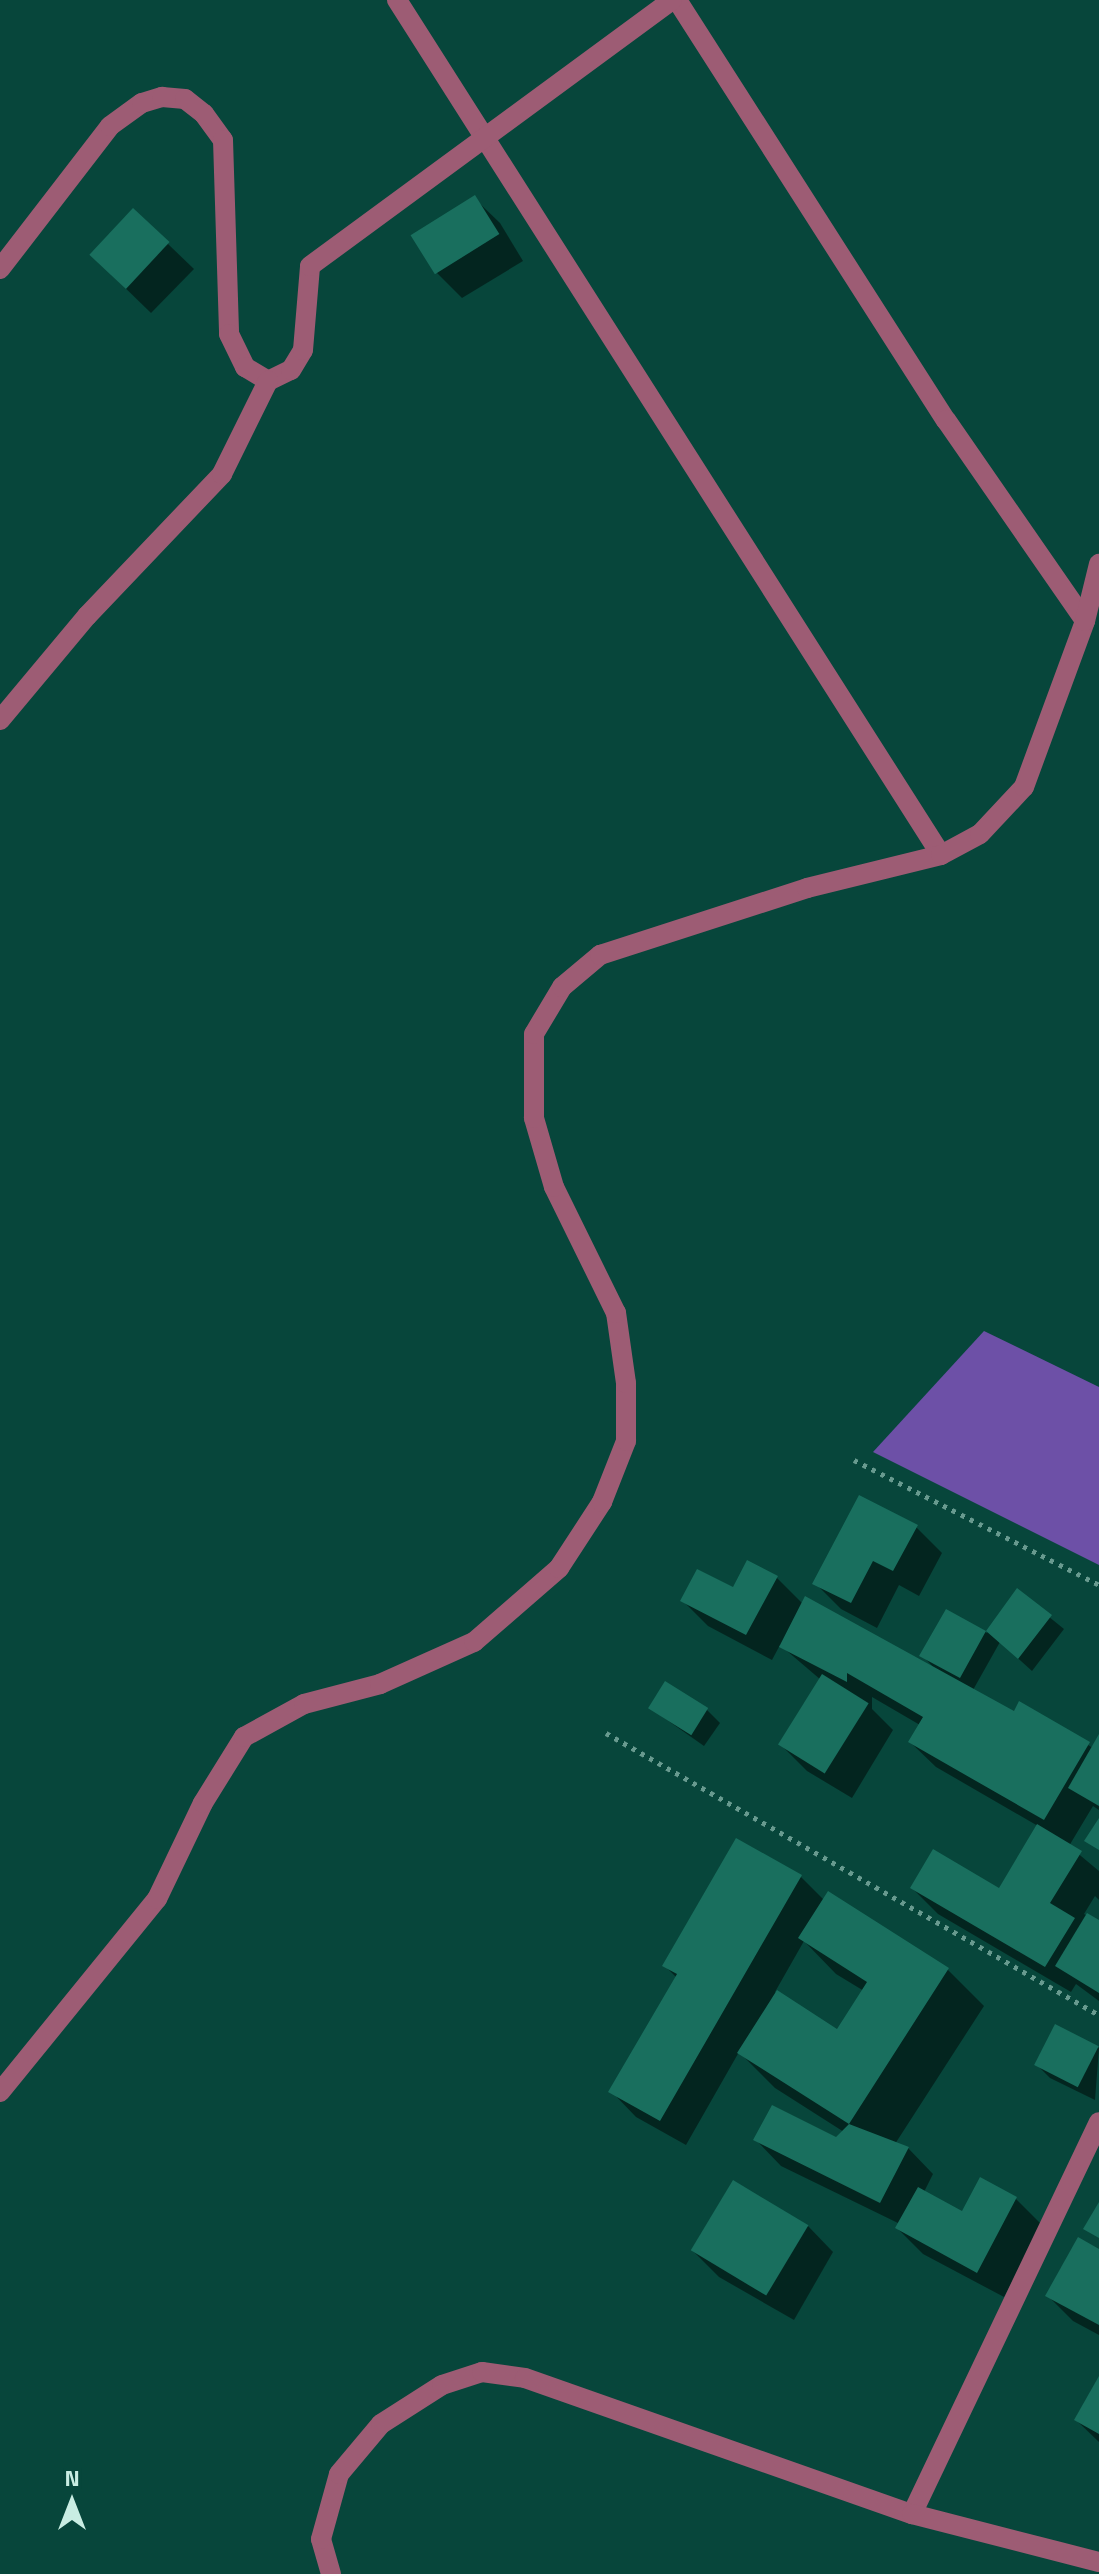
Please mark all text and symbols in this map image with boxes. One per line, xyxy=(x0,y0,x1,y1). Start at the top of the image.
text: N xyxy=(64,2461,80,2495)
north arrow xyxy=(32,2462,112,2542)

